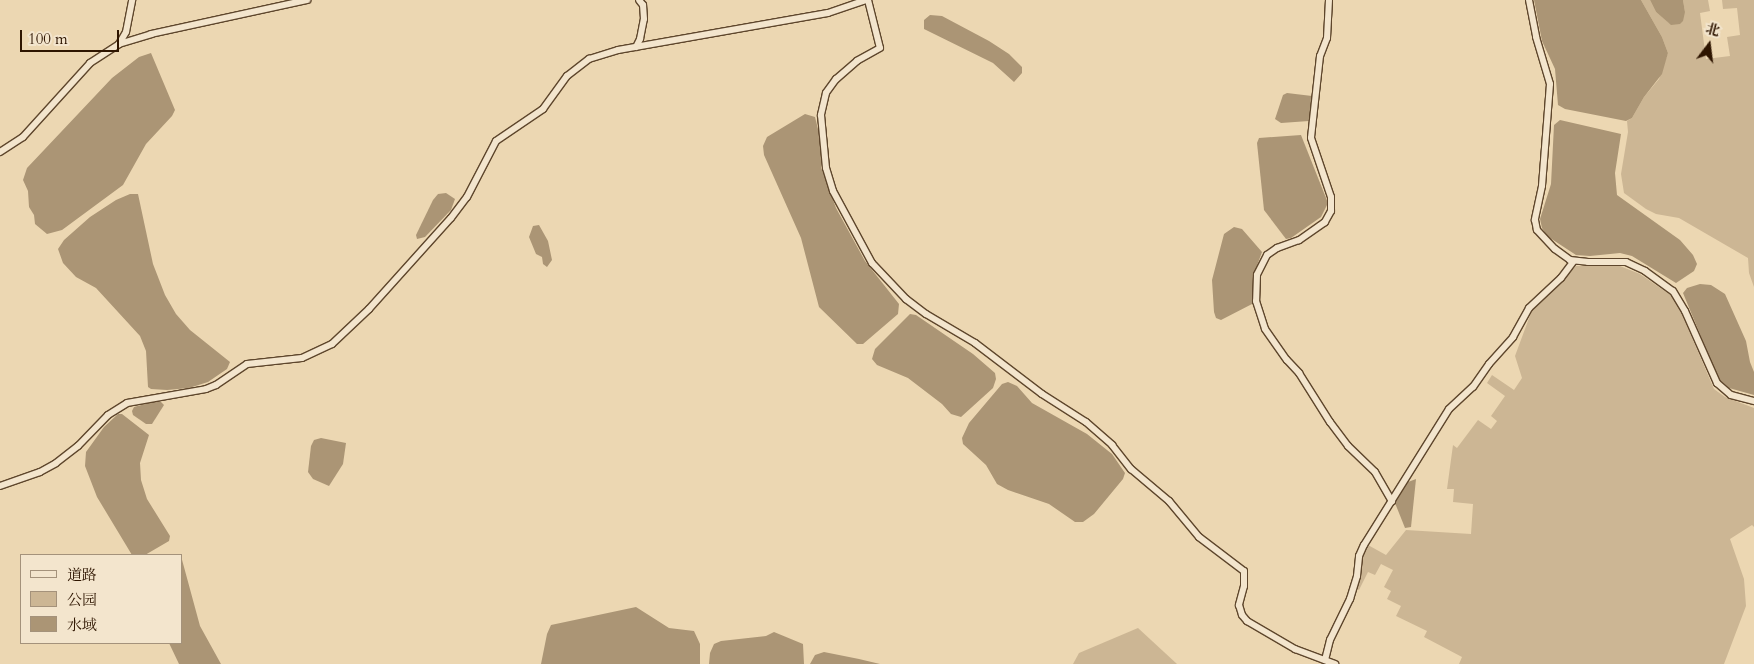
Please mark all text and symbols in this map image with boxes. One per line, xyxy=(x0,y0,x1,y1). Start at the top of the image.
text: 北 xyxy=(1704,19,1722,41)
scale bar xyxy=(22,20,121,52)
north arrow xyxy=(1684,20,1734,70)
text: 100 m xyxy=(28,29,68,49)
legend xyxy=(20,554,182,644)
text: 道路 xyxy=(67,565,97,585)
text: 公园 xyxy=(67,590,97,610)
text: 水域 xyxy=(67,615,97,635)

